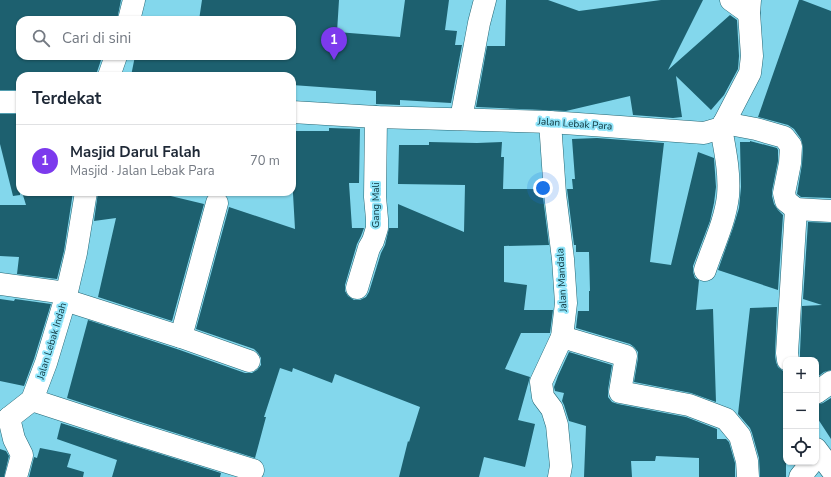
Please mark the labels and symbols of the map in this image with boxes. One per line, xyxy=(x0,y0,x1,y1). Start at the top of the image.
pin: 1 xyxy=(321,27,347,60)
street label: Jalan Lebak Para xyxy=(536,114,613,134)
your location xyxy=(533,178,553,198)
street label: Gang Mali xyxy=(369,182,383,228)
street label: Jalan Mandala xyxy=(553,248,571,313)
street label: Jalan Lebak Indah xyxy=(33,301,70,382)

